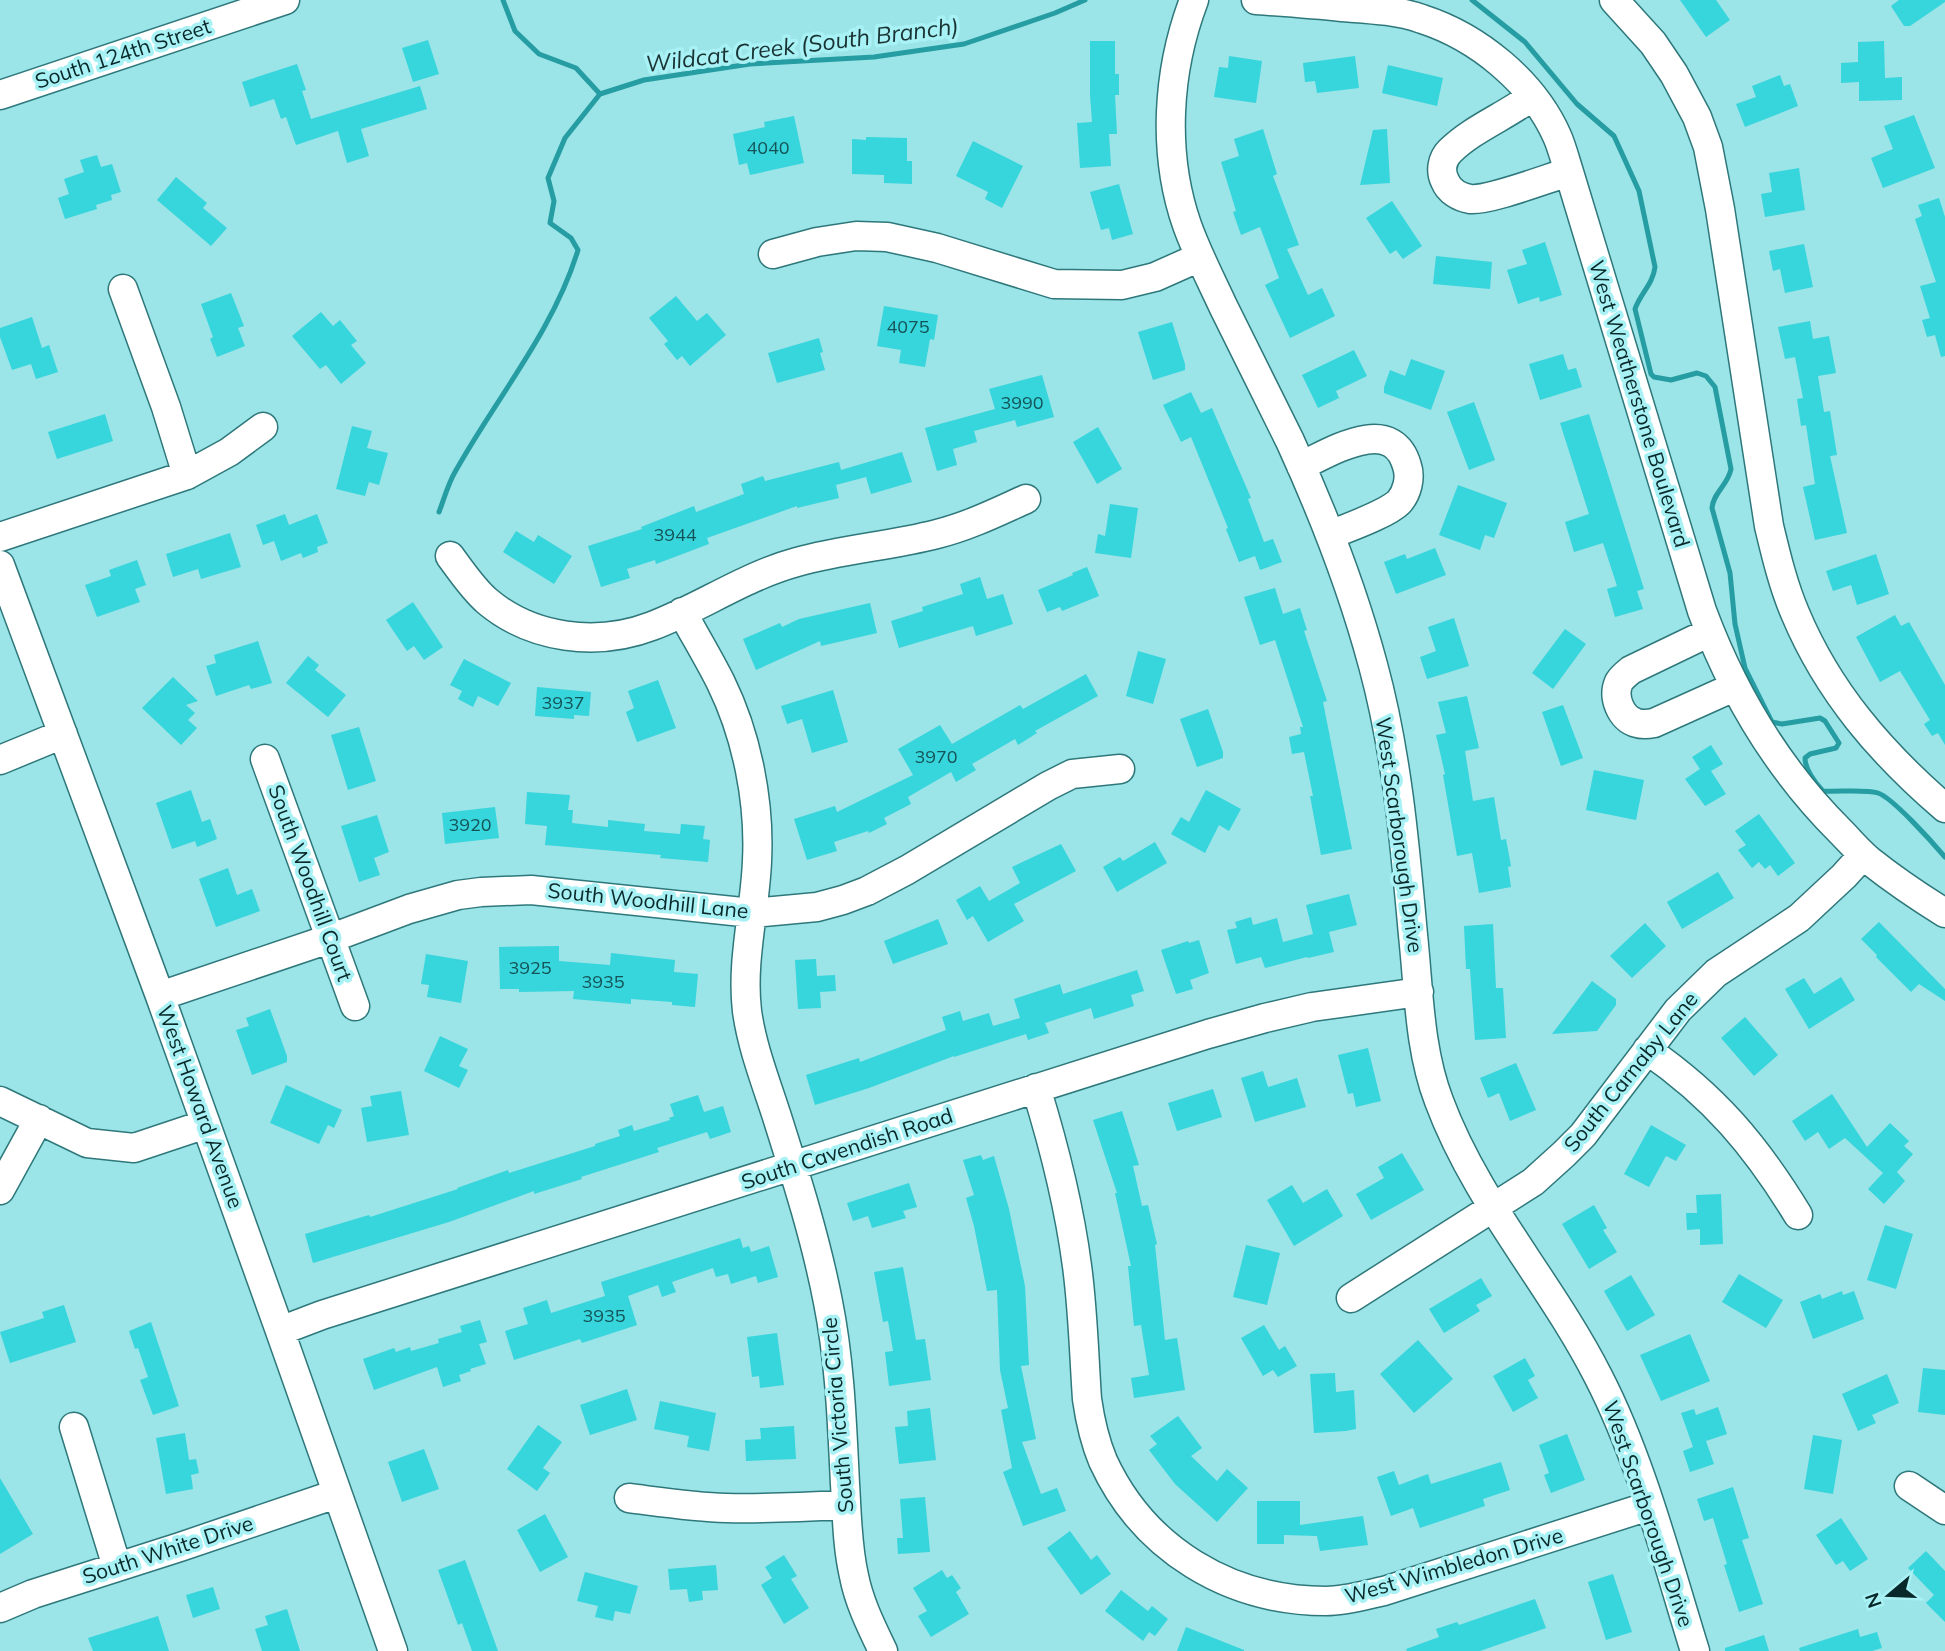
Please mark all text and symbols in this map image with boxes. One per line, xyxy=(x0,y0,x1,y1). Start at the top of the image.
water label: Wildcat Creek (South Branch) xyxy=(644,11,960,78)
street label: South 124th Street xyxy=(31,12,214,94)
house number: 4040 xyxy=(746,136,790,159)
street label: West Weatherstone Boulevard xyxy=(1584,257,1696,550)
house number: 4075 xyxy=(886,315,930,338)
house number: 3990 xyxy=(1000,391,1044,414)
house number: 3944 xyxy=(653,523,697,546)
house number: 3937 xyxy=(541,691,585,714)
street label: West Scarborough Drive xyxy=(1371,715,1429,954)
house number: 3970 xyxy=(914,745,958,768)
street label: South Woodhill Court xyxy=(263,781,359,984)
house number: 3920 xyxy=(448,813,492,836)
street label: South Woodhill Lane xyxy=(547,877,750,923)
house number: 3925 xyxy=(508,956,552,979)
house number: 3935 xyxy=(581,970,625,993)
street label: South Carnaby Lane xyxy=(1558,986,1703,1157)
street label: West Howard Avenue xyxy=(152,1002,250,1212)
street label: South Cavendish Road xyxy=(738,1102,956,1195)
house number: 3935 xyxy=(582,1304,626,1327)
street label: South Victoria Circle xyxy=(816,1316,858,1514)
street label: West Scarborough Drive xyxy=(1598,1397,1700,1630)
street label: South White Drive xyxy=(79,1509,256,1589)
street label: West Wimbledon Drive xyxy=(1342,1521,1566,1609)
north arrow xyxy=(1854,1560,1924,1630)
text: N xyxy=(1859,1590,1887,1611)

